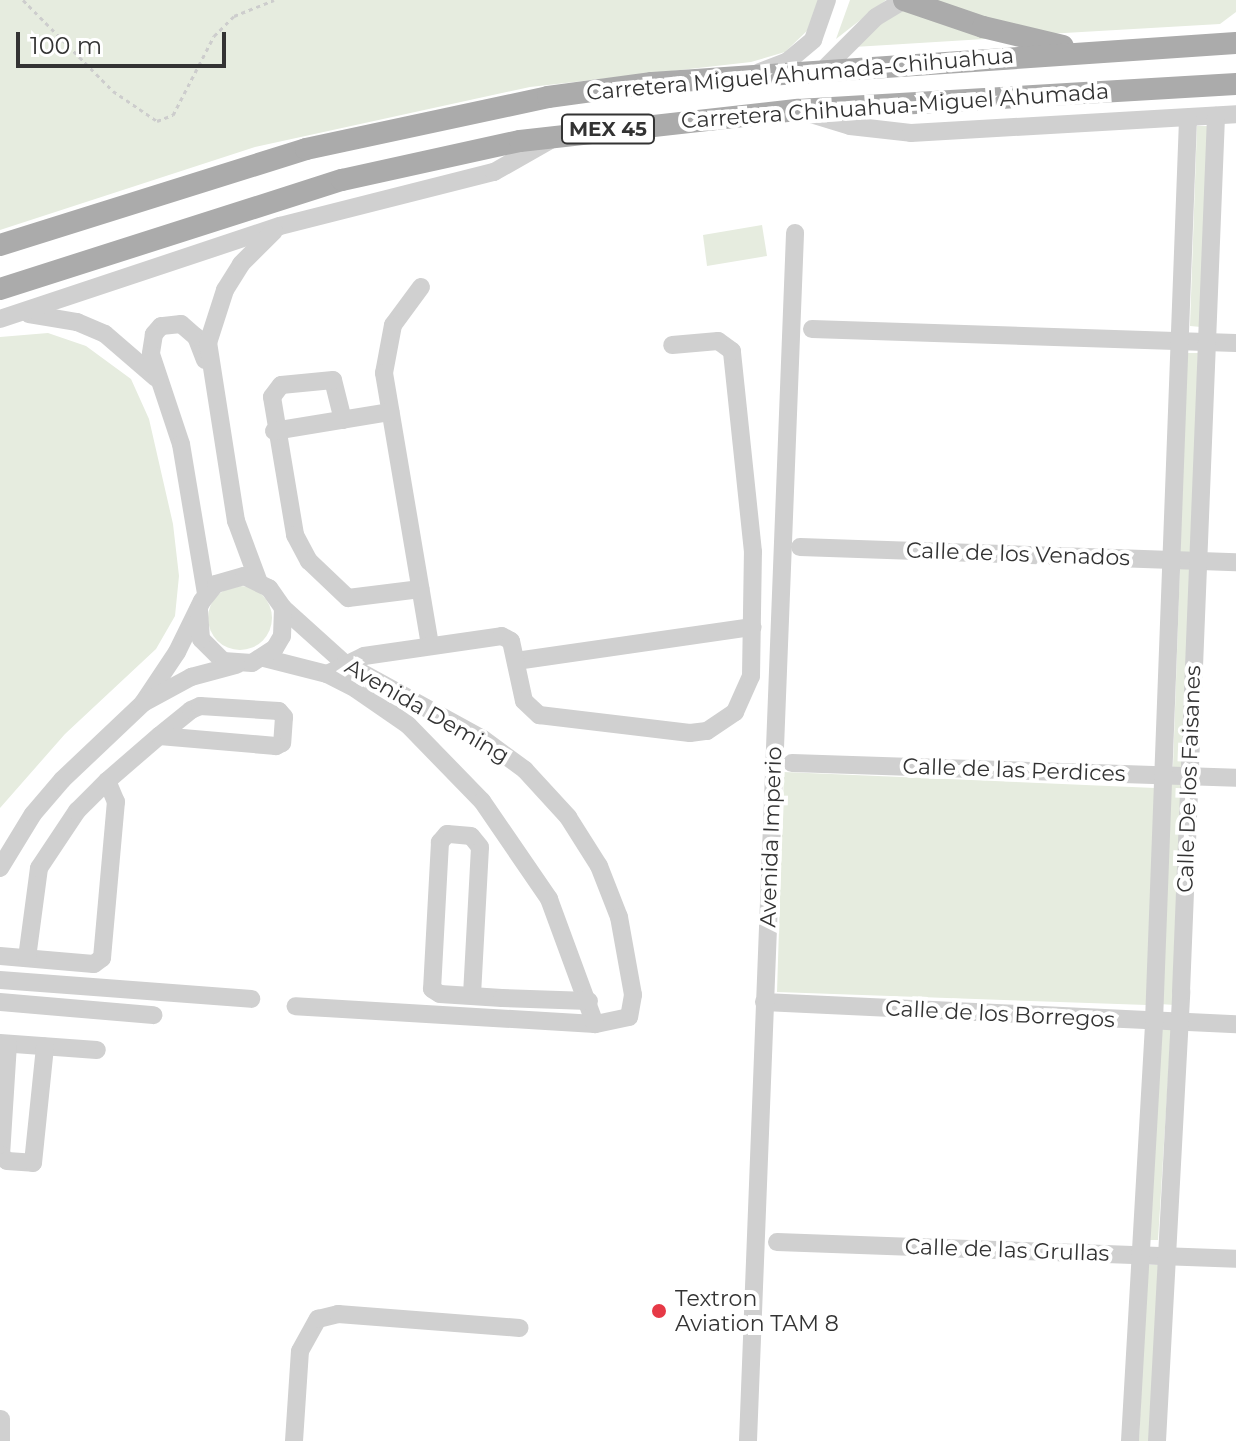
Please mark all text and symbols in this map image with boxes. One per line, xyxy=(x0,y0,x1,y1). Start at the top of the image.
scale bar xyxy=(20,16,230,66)
text: 100 m xyxy=(30,31,102,60)
street label: Carretera Miguel Ahumada-Chihuahua xyxy=(585,42,1015,106)
street label: Carretera Chihuahua-Miguel Ahumada xyxy=(680,78,1110,134)
road number: MEX 45 xyxy=(560,113,656,145)
street label: Calle de los Venados xyxy=(906,537,1130,571)
street label: Avenida Deming xyxy=(340,653,514,769)
street label: Calle De los Faisanes xyxy=(1172,665,1206,893)
street label: Avenida Imperio xyxy=(755,746,787,928)
street label: Calle de las Perdices xyxy=(902,753,1126,787)
street label: Calle de los Borregos xyxy=(884,995,1116,1033)
street label: Calle de las Grullas xyxy=(904,1233,1110,1267)
place label: Textron Aviation TAM 8 xyxy=(675,1285,839,1336)
marker: Textron Aviation TAM 8 xyxy=(650,1302,668,1320)

